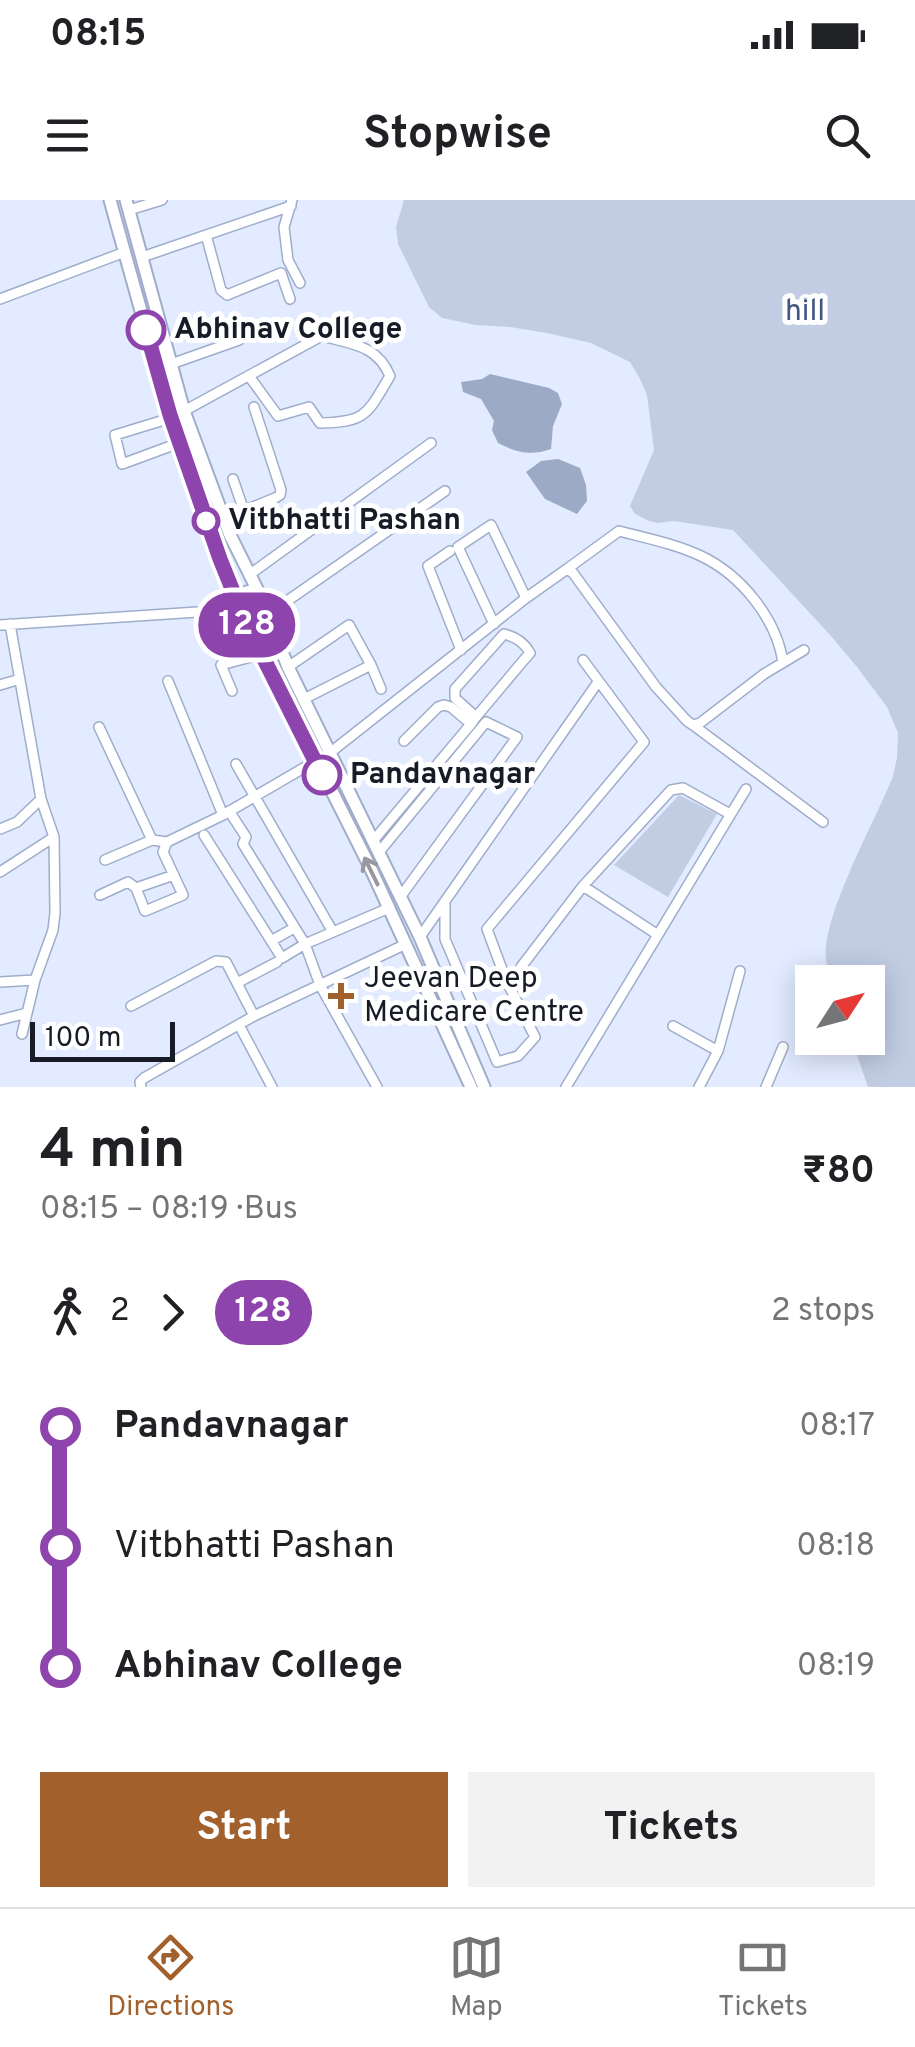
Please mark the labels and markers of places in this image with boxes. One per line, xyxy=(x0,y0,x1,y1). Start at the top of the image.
marker: Abhinav College xyxy=(127,311,165,349)
place label: Abhinav College xyxy=(174,312,402,349)
place label: Vitbhatti Pashan xyxy=(228,503,461,540)
marker: Vitbhatti Pashan xyxy=(193,508,219,534)
marker: Pandavnagar xyxy=(303,756,341,794)
place label: Pandavnagar xyxy=(350,757,536,794)
place label: Jeevan Deep Medicare Centre xyxy=(364,961,584,1032)
marker: Jeevan Deep Medicare Centre xyxy=(328,983,354,1009)

